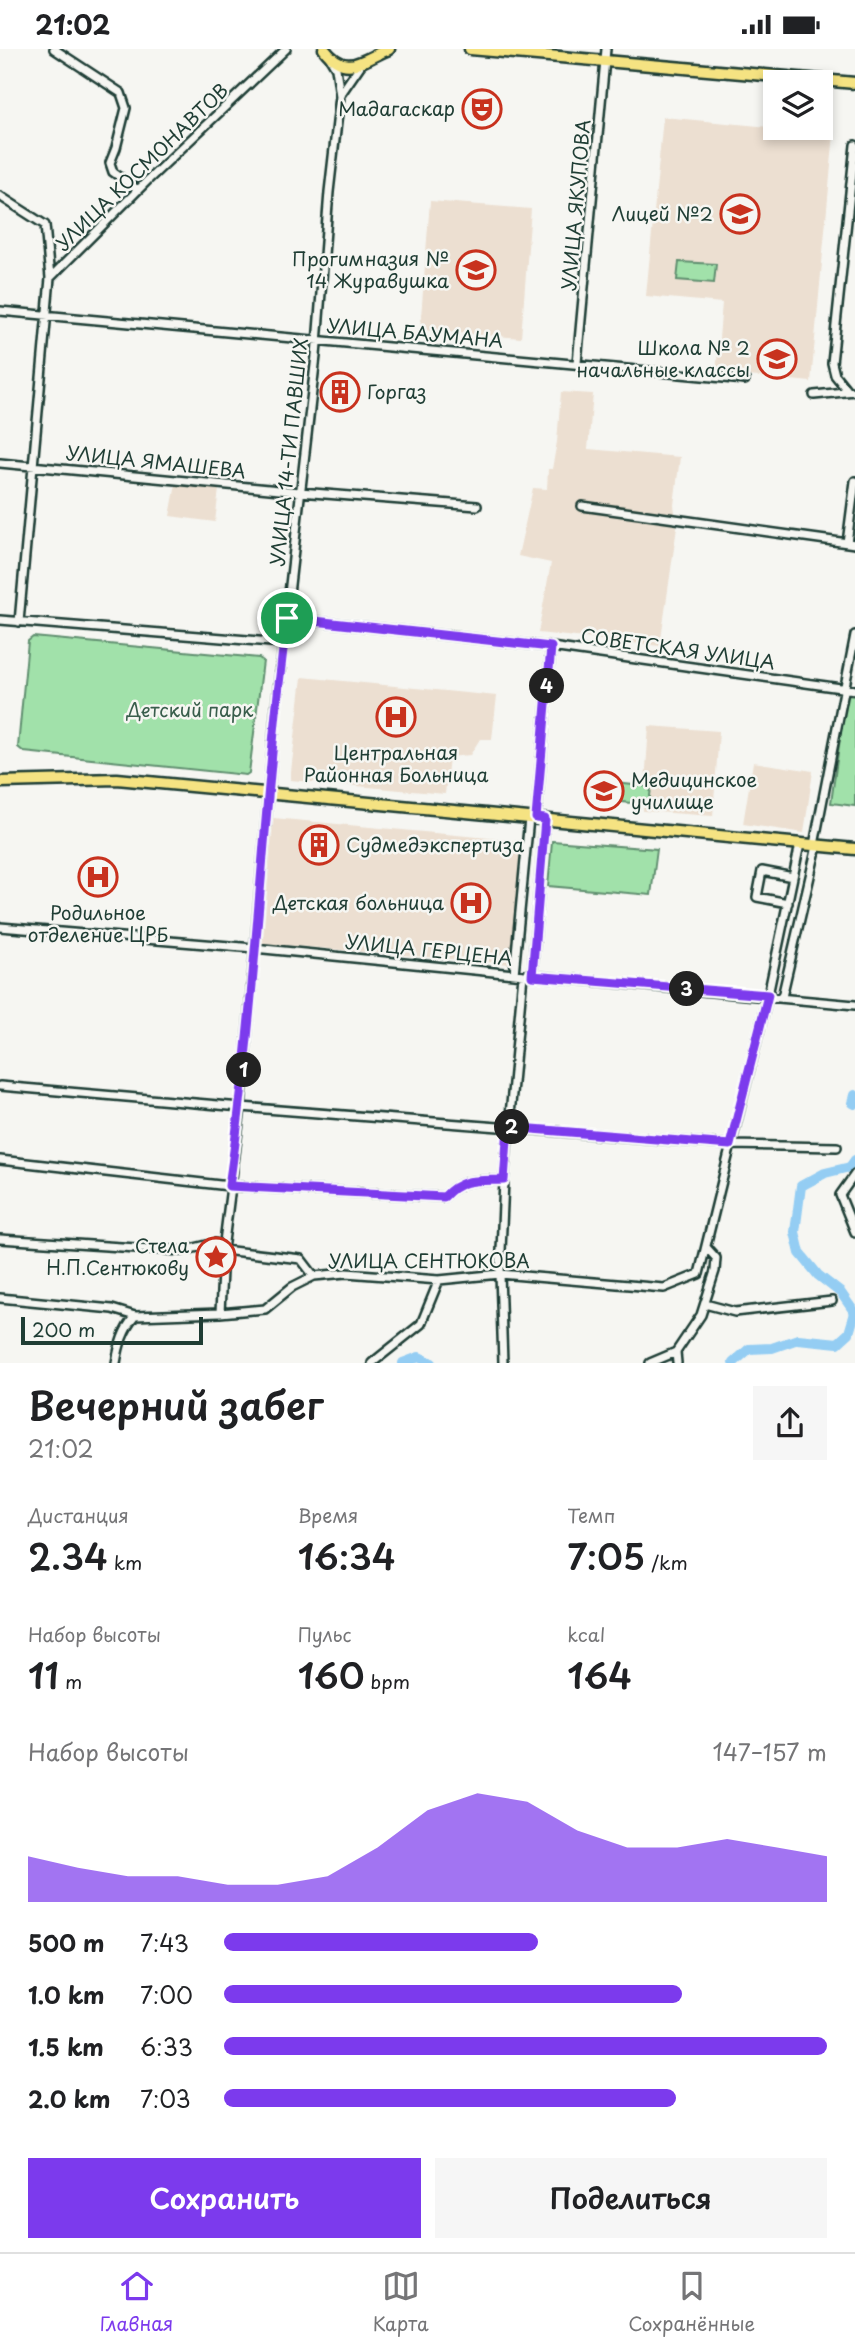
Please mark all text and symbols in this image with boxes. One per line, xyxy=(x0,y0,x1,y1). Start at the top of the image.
text: 21:02 xyxy=(35,5,110,44)
map controls xyxy=(763,70,833,140)
button: layers xyxy=(763,70,833,140)
street label: УЛИЦА КОСМОНАВТОВ xyxy=(49,76,234,256)
theatre icon: Мадагаскар xyxy=(461,88,503,130)
place label: Мадагаскар xyxy=(338,94,455,122)
street label: УЛИЦА ЯКУПОВА xyxy=(554,118,596,292)
school or university icon: Лицей №2 xyxy=(719,193,761,235)
place label: Лицей №2 xyxy=(612,199,713,227)
place label: Прогимназия № 14 Журавушка xyxy=(292,244,449,294)
school or university icon: Прогимназия № 14 Журавушка xyxy=(455,249,497,291)
street label: УЛИЦА БАУМАНА xyxy=(326,310,505,354)
place label: Школа № 2 начальные классы xyxy=(577,333,750,383)
street label: УЛИЦА 14-ТИ ПАВШИХ xyxy=(262,336,314,567)
school or university icon: Школа № 2 начальные классы xyxy=(756,338,798,380)
building icon: Горгаз xyxy=(319,371,361,413)
place label: Горгаз xyxy=(367,377,426,405)
street label: УЛИЦА ЯМАШЕВА xyxy=(65,438,248,484)
pin xyxy=(257,588,317,648)
icon: arrive xyxy=(268,599,306,637)
street label: СОВЕТСКАЯ УЛИЦА xyxy=(579,621,777,675)
pin: 4 xyxy=(530,669,564,703)
text: 4 xyxy=(540,671,553,699)
park label: Детский парк xyxy=(126,695,254,723)
hospital icon: Центральная Районная Больница xyxy=(375,696,417,738)
place label: Центральная Районная Больница xyxy=(304,738,488,788)
place label: Медицинское училище xyxy=(631,765,757,815)
school or university icon: Медицинское училище xyxy=(583,770,625,812)
building icon: Судмедэкспертиза xyxy=(298,824,340,866)
place label: Судмедэкспертиза xyxy=(346,830,524,858)
hospital icon: Родильное отделение ЦРБ xyxy=(77,856,119,898)
hospital icon: Детская больница xyxy=(450,882,492,924)
place label: Детская больница xyxy=(272,888,444,916)
place label: Родильное отделение ЦРБ xyxy=(28,898,168,948)
street label: УЛИЦА ГЕРЦЕНА xyxy=(344,926,514,972)
pin: 3 xyxy=(670,971,704,1007)
text: 3 xyxy=(680,974,693,1002)
pin: 1 xyxy=(226,1053,262,1087)
text: 1 xyxy=(239,1055,248,1083)
pin: 2 xyxy=(494,1109,530,1145)
text: 2 xyxy=(505,1112,518,1140)
place label: Стела Н.П.Сентюкову xyxy=(46,1231,189,1281)
place icon: Стела Н.П.Сентюкову xyxy=(195,1236,237,1278)
street label: УЛИЦА СЕНТЮКОВА xyxy=(328,1246,530,1274)
scale bar xyxy=(21,1314,203,1346)
text: 200 m xyxy=(32,1315,95,1343)
text: Вечерний забег xyxy=(28,1376,324,1433)
button: share xyxy=(753,1386,827,1460)
text: 21:02 xyxy=(28,1431,94,1466)
text: Дистанция xyxy=(28,1501,129,1529)
text: Время xyxy=(298,1501,358,1529)
text: Темп xyxy=(567,1501,615,1529)
text: 2.34 xyxy=(28,1529,108,1582)
text: 16:34 xyxy=(298,1529,396,1582)
text: 7:05 xyxy=(567,1529,645,1582)
text: km xyxy=(108,1548,142,1576)
text: /km xyxy=(645,1548,688,1576)
text: Набор высоты xyxy=(28,1620,161,1648)
text: Пульс xyxy=(298,1620,351,1648)
text: kcal xyxy=(567,1620,605,1648)
text: 11 xyxy=(28,1648,59,1701)
text: 160 xyxy=(298,1648,364,1701)
text: 164 xyxy=(567,1648,632,1701)
text: m xyxy=(59,1667,82,1695)
text: bpm xyxy=(364,1667,410,1695)
text: Набор высоты xyxy=(28,1734,189,1769)
text: 147–157 m xyxy=(713,1734,827,1769)
text: 500 m xyxy=(28,1925,105,1960)
text: 7:43 xyxy=(140,1925,189,1960)
text: 1.0 km xyxy=(28,1977,105,2012)
text: 7:00 xyxy=(140,1977,193,2012)
text: 1.5 km xyxy=(28,2029,104,2064)
text: 6:33 xyxy=(140,2029,193,2064)
text: 2.0 km xyxy=(28,2081,110,2116)
text: 7:03 xyxy=(140,2081,191,2116)
button: Сохранить xyxy=(28,2158,421,2238)
button: Поделиться xyxy=(435,2158,827,2238)
tab: Главная xyxy=(100,2267,173,2337)
tab: Карта xyxy=(373,2267,429,2337)
tab: Сохранённые xyxy=(628,2267,755,2337)

